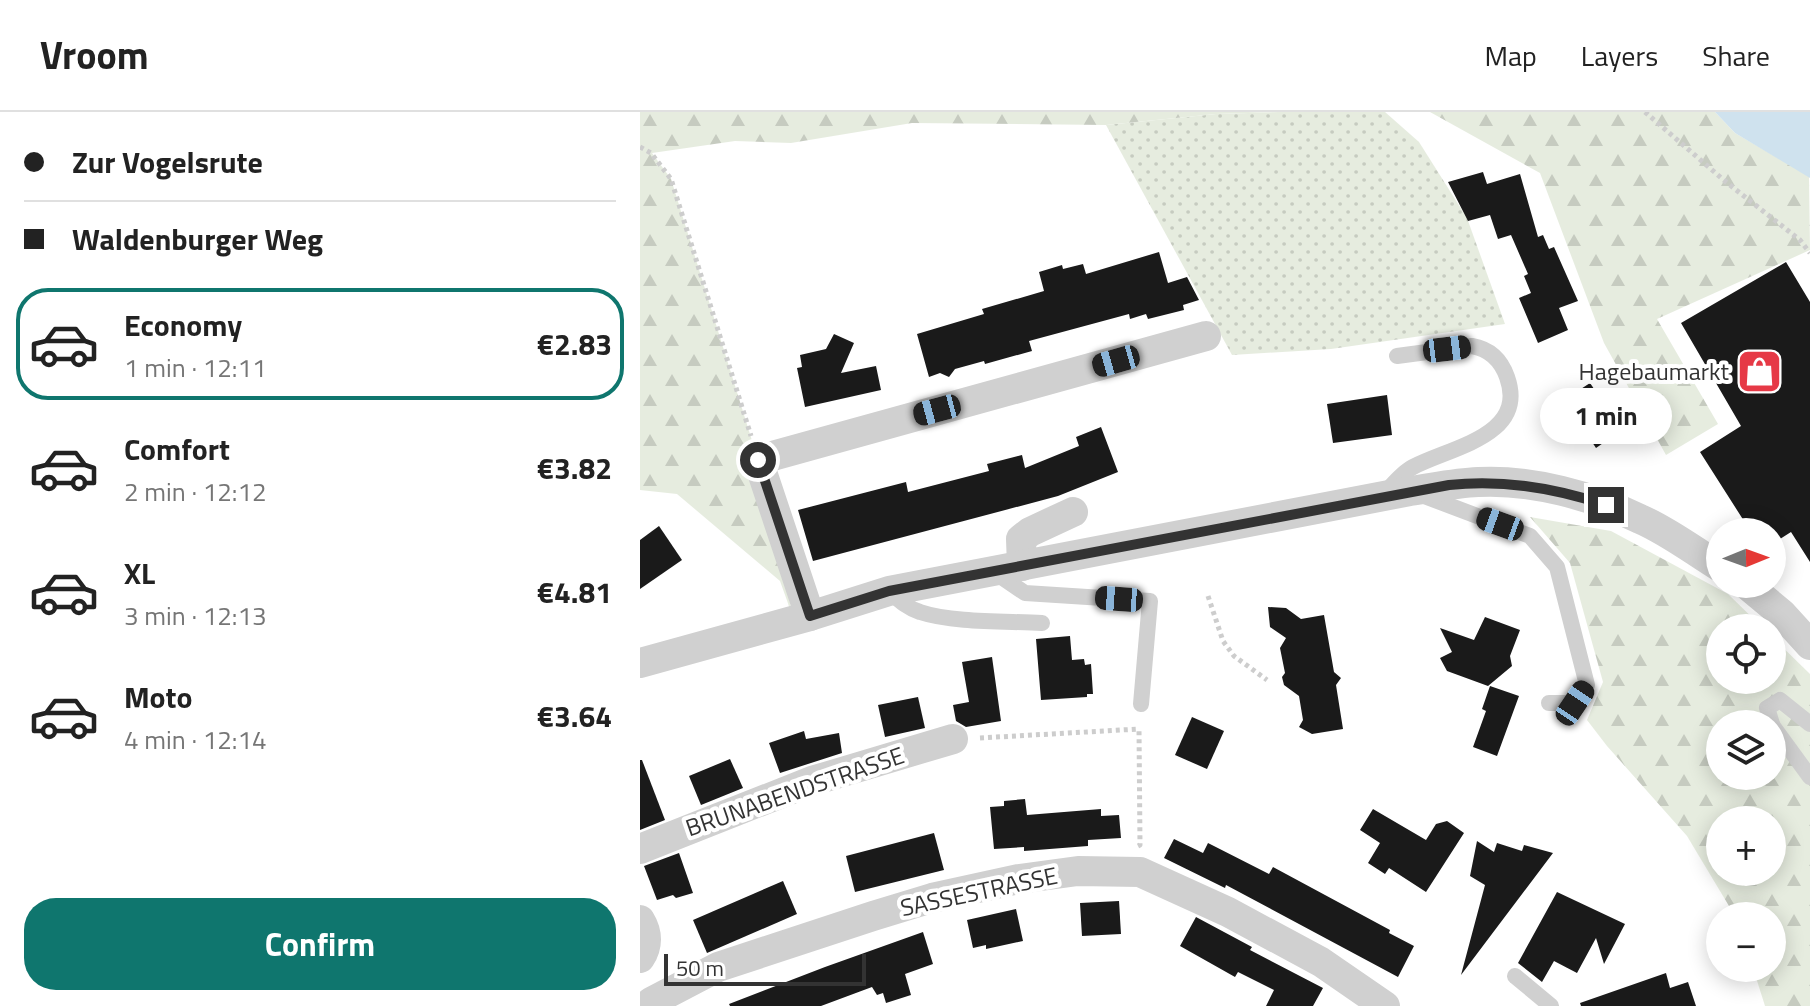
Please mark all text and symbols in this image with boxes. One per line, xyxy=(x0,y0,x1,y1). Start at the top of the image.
text: Vroom xyxy=(40,26,149,84)
text: Map xyxy=(1484,34,1537,77)
text: Layers xyxy=(1581,34,1658,77)
text: Share xyxy=(1702,34,1770,77)
text: Zur Vogelsrute xyxy=(72,139,263,185)
text: Waldenburger Weg xyxy=(72,216,323,262)
text: Economy xyxy=(124,302,242,348)
icon: car xyxy=(28,308,100,380)
text: €2.83 xyxy=(537,321,612,367)
car xyxy=(1422,334,1472,364)
car xyxy=(1090,343,1142,379)
text: 1 min · 12:11 xyxy=(124,348,267,387)
shop icon: Hagebaumarkt xyxy=(1736,348,1784,396)
place label: Hagebaumarkt xyxy=(1579,353,1730,389)
callout: 1 min xyxy=(1540,389,1672,445)
car xyxy=(911,392,963,428)
text: 1 min xyxy=(1574,396,1638,435)
text: Comfort xyxy=(124,426,230,472)
icon: car xyxy=(28,432,100,504)
route start xyxy=(740,442,776,478)
text: €3.82 xyxy=(537,445,612,491)
text: 2 min · 12:12 xyxy=(124,472,267,511)
route end xyxy=(1588,487,1624,523)
car xyxy=(1473,505,1527,543)
north arrow xyxy=(1706,518,1786,598)
map controls xyxy=(1706,518,1786,982)
text: XL xyxy=(124,550,155,596)
icon: car xyxy=(28,556,100,628)
text: €4.81 xyxy=(537,569,612,615)
car xyxy=(1094,585,1144,613)
text: 3 min · 12:13 xyxy=(124,596,267,635)
button: locate xyxy=(1706,614,1786,694)
text: Moto xyxy=(124,674,192,720)
car xyxy=(1552,676,1598,730)
icon: car xyxy=(28,680,100,752)
text: €3.64 xyxy=(537,693,612,739)
button: layers xyxy=(1706,710,1786,790)
text: 4 min · 12:14 xyxy=(124,720,267,759)
street label: BRUNABENDSTRASSE xyxy=(681,737,909,845)
button: + xyxy=(1706,806,1786,886)
street label: SASSESTRASSE xyxy=(897,857,1061,925)
button: Confirm xyxy=(24,898,616,990)
button: − xyxy=(1706,902,1786,982)
scale bar xyxy=(664,950,866,986)
text: 50 m xyxy=(676,951,724,985)

